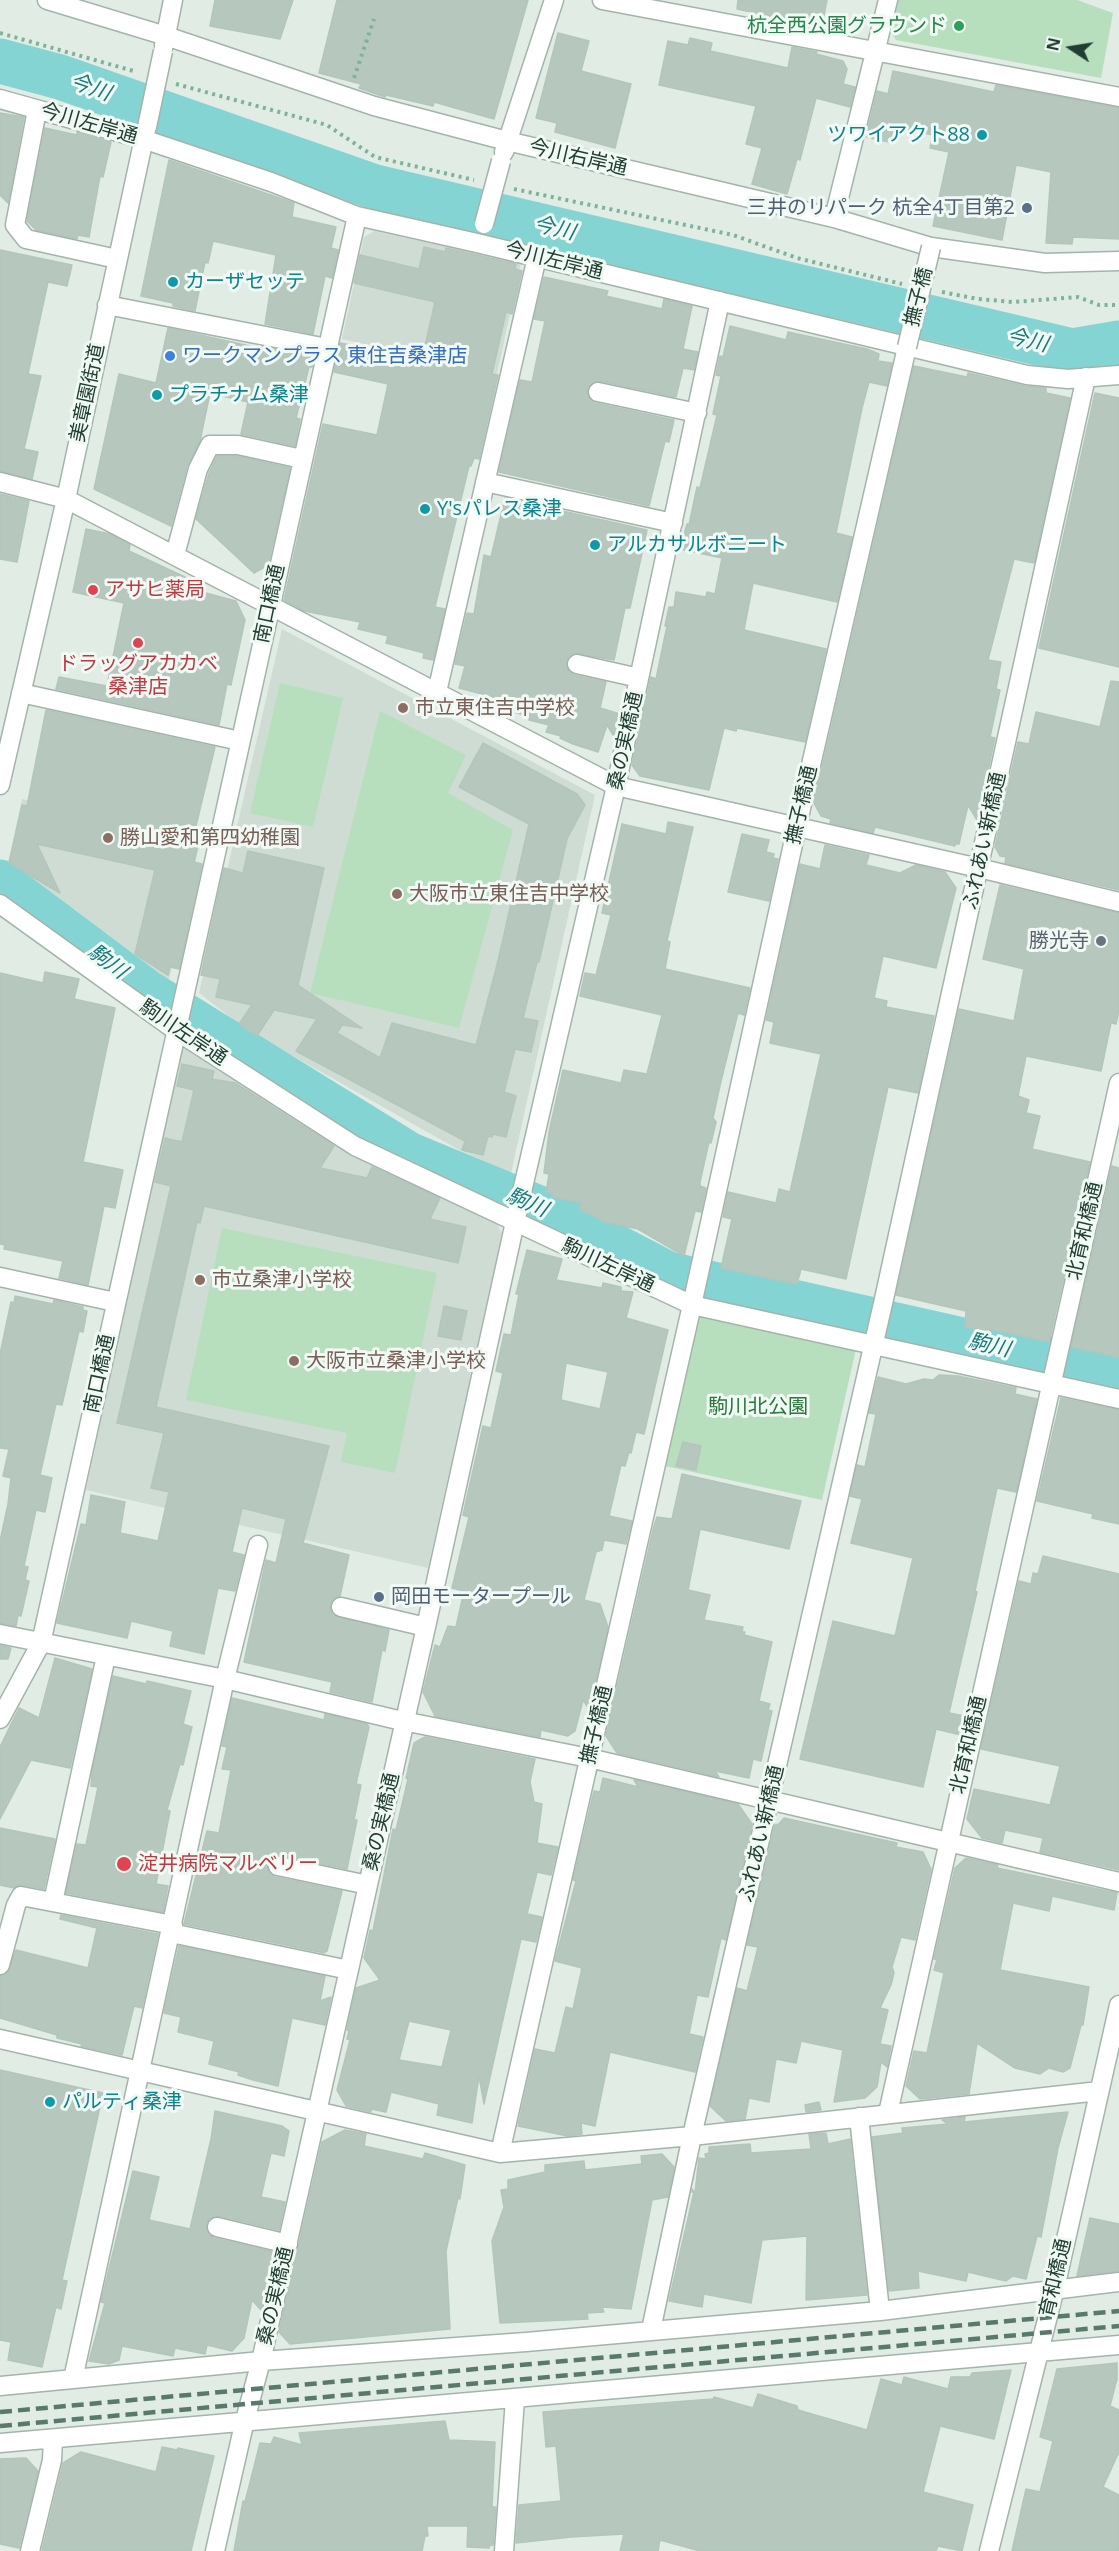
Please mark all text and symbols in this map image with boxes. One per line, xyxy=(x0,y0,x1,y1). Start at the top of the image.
place label: 杭全西公園グラウンド xyxy=(747,14,947,38)
north arrow xyxy=(1041,18,1101,78)
marker: 杭全西公園グラウンド xyxy=(952,19,966,33)
text: N xyxy=(1041,36,1066,53)
water label: 今川 xyxy=(66,69,114,107)
street label: 今川左岸通 xyxy=(38,99,140,149)
place label: ツワイアクト88 xyxy=(827,123,970,147)
marker: ツワイアクト88 xyxy=(975,128,989,142)
street label: 今川右岸通 xyxy=(527,135,629,181)
place label: 三井のリパーク 杭全4丁目第2 xyxy=(747,196,1015,220)
marker: 三井のリパーク 杭全4丁目第2 xyxy=(1020,201,1034,215)
water label: 今川 xyxy=(531,212,577,246)
street label: 今川左岸通 xyxy=(503,237,605,285)
street label: 撫子橋 xyxy=(900,265,938,329)
place label: カーザセッテ xyxy=(185,270,305,294)
marker: カーザセッテ xyxy=(166,275,180,289)
water label: 今川 xyxy=(1004,324,1050,358)
street label: 美章園街道 xyxy=(66,342,110,444)
place label: ワークマンプラス 東住吉桑津店 xyxy=(182,344,467,368)
marker: ワークマンプラス 東住吉桑津店 xyxy=(163,349,177,363)
place label: プラチナム桑津 xyxy=(169,383,309,407)
marker: プラチナム桑津 xyxy=(150,388,164,402)
place label: Y'sパレス桑津 xyxy=(437,497,562,521)
marker: Y'sパレス桑津 xyxy=(418,502,432,516)
place label: アルカサルボニート xyxy=(607,533,787,557)
marker: アルカサルボニート xyxy=(588,538,602,552)
street label: 南口橋通 xyxy=(250,562,290,646)
place label: アサヒ薬局 xyxy=(105,578,205,602)
marker: アサヒ薬局 xyxy=(86,583,100,597)
marker: ドラッグアカカベ 桑津店 xyxy=(131,636,145,650)
place label: ドラッグアカカベ 桑津店 xyxy=(58,652,218,699)
street label: 桑の実橋通 xyxy=(604,690,648,792)
place label: 市立東住吉中学校 xyxy=(415,696,575,720)
marker: 市立東住吉中学校 xyxy=(396,701,410,715)
street label: 撫子橋通 xyxy=(781,763,823,847)
street label: ふれあい新橋通 xyxy=(959,770,1011,912)
place label: 勝山愛和第四幼稚園 xyxy=(120,826,300,850)
marker: 勝山愛和第四幼稚園 xyxy=(101,831,115,845)
place label: 大阪市立東住吉中学校 xyxy=(409,882,609,906)
marker: 大阪市立東住吉中学校 xyxy=(390,887,404,901)
place label: 勝光寺 xyxy=(1029,929,1089,953)
marker: 勝光寺 xyxy=(1094,934,1108,948)
water label: 駒川 xyxy=(83,939,131,985)
street label: 駒川左岸通 xyxy=(135,995,231,1071)
street label: 北育和橋通 xyxy=(1062,1180,1108,1282)
water label: 駒川 xyxy=(503,1183,551,1223)
street label: 駒川左岸通 xyxy=(558,1234,658,1298)
place label: 市立桑津小学校 xyxy=(212,1268,352,1292)
marker: 市立桑津小学校 xyxy=(193,1273,207,1287)
water label: 駒川 xyxy=(966,1329,1012,1363)
street label: 南口橋通 xyxy=(80,1332,120,1416)
place label: 大阪市立桑津小学校 xyxy=(306,1349,486,1373)
marker: 大阪市立桑津小学校 xyxy=(287,1354,301,1368)
park label: 駒川北公園 xyxy=(708,1395,808,1419)
place label: 岡田モータープール xyxy=(391,1585,571,1609)
marker: 岡田モータープール xyxy=(372,1590,386,1604)
street label: 撫子橋通 xyxy=(576,1683,618,1767)
street label: 北育和橋通 xyxy=(946,1694,992,1796)
street label: ふれあい新橋通 xyxy=(735,1763,789,1905)
street label: 桑の実橋通 xyxy=(359,1771,405,1873)
place label: 淀井病院マルベリー xyxy=(138,1852,318,1876)
marker: 淀井病院マルベリー xyxy=(115,1855,133,1873)
place label: パルティ桑津 xyxy=(62,2090,182,2114)
marker: パルティ桑津 xyxy=(43,2095,57,2109)
street label: 育和橋通 xyxy=(1035,2236,1077,2320)
street label: 桑の実橋通 xyxy=(253,2245,299,2347)

